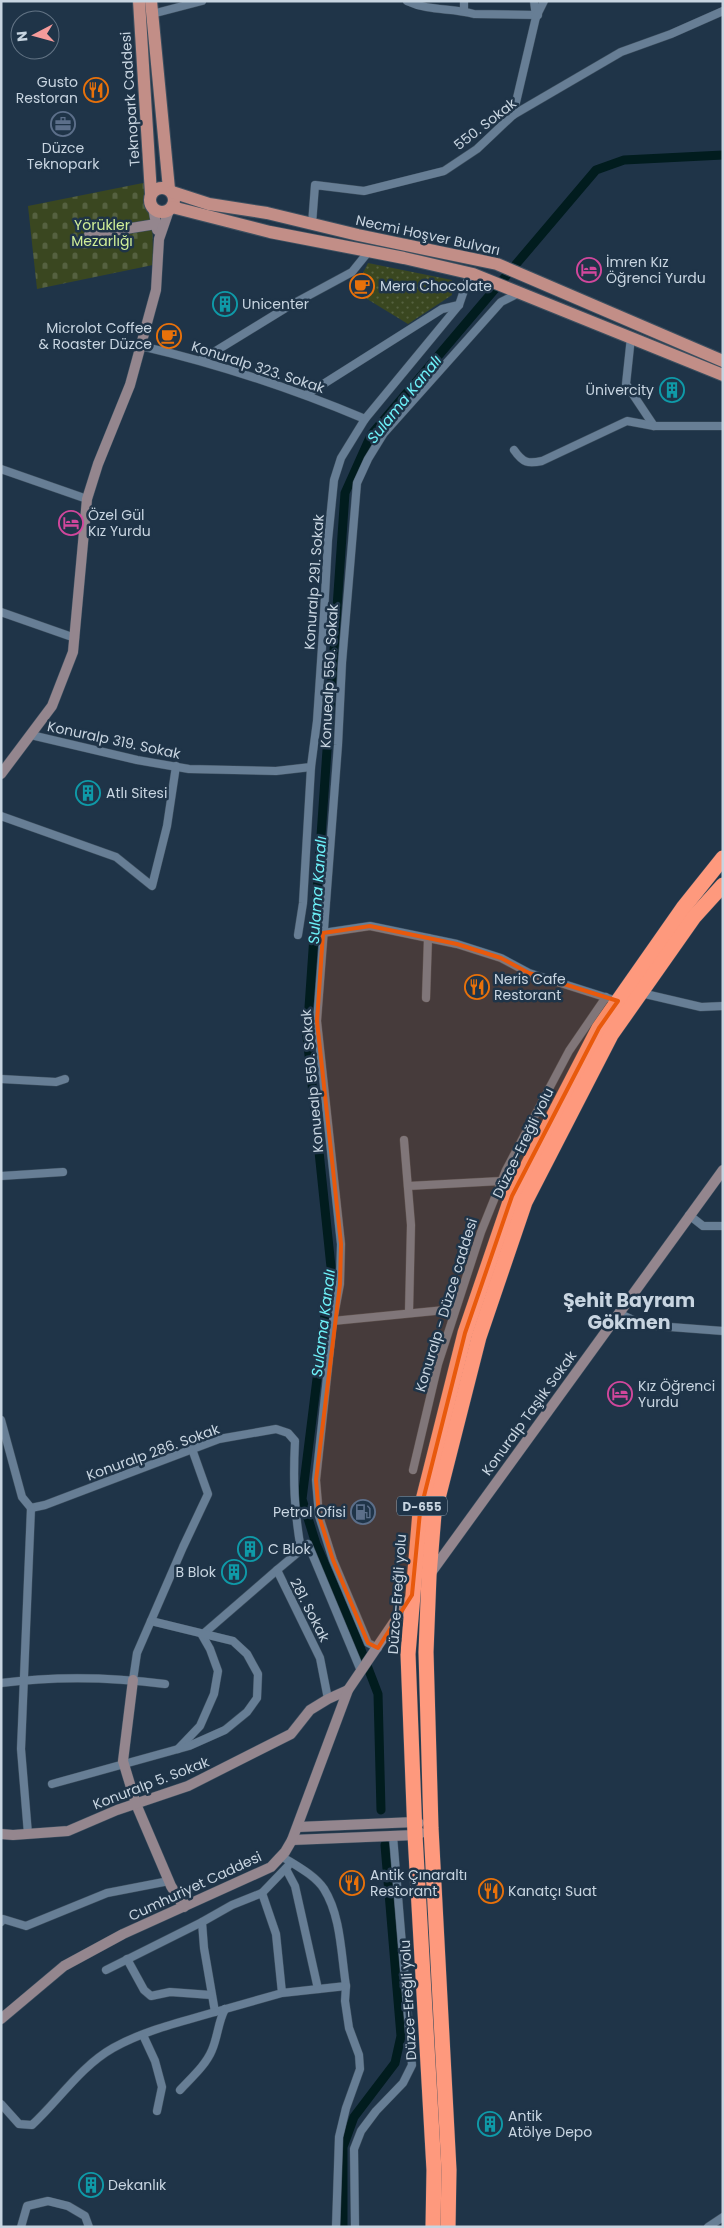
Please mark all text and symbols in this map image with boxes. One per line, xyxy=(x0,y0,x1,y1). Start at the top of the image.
north arrow xyxy=(10,10,60,60)
text: N xyxy=(12,30,33,43)
street label: Teknopark Caddesi xyxy=(115,31,145,167)
place label: Gusto Restoran xyxy=(16,72,78,108)
restaurant icon: Gusto Restoran xyxy=(83,77,109,103)
street label: 550. Sokak xyxy=(450,93,521,155)
office icon: Düzce Teknopark xyxy=(50,111,76,137)
place label: Düzce Teknopark xyxy=(27,138,100,174)
street label: Necmi Hoşver Bulvarı xyxy=(354,210,502,260)
park label: Yörükler Mezarlığı xyxy=(71,215,133,251)
place label: İmren Kız Öğrenci Yurdu xyxy=(606,252,706,288)
hotel icon: İmren Kız Öğrenci Yurdu xyxy=(576,257,602,283)
cafe icon: Mera Chocolate xyxy=(349,273,375,299)
place label: Mera Chocolate xyxy=(380,276,492,296)
building icon: Unicenter xyxy=(212,291,238,317)
place label: Unicenter xyxy=(242,294,309,314)
place label: Microlot Coffee & Roaster Düzce xyxy=(39,318,152,354)
cafe icon: Microlot Coffee & Roaster Düzce xyxy=(156,323,182,349)
street label: Konuralp 323. Sokak xyxy=(189,336,328,398)
water label: Sulama Kanalı xyxy=(362,350,446,448)
building icon: Ünivercity xyxy=(659,377,685,403)
place label: Ünivercity xyxy=(585,380,654,400)
place label: Özel Gül Kız Yurdu xyxy=(88,505,151,541)
hotel icon: Özel Gül Kız Yurdu xyxy=(58,510,84,536)
street label: Konuralp 291. Sokak xyxy=(299,513,329,650)
street label: Konuealp 550. Sokak xyxy=(315,603,343,749)
street label: Konuralp 319. Sokak xyxy=(45,716,183,764)
building icon: Atlı Sitesi xyxy=(75,780,101,806)
place label: Atlı Sitesi xyxy=(106,783,167,803)
water label: Sulama Kanalı xyxy=(303,835,331,945)
place label: Neris Cafe Restorant xyxy=(494,969,566,1005)
restaurant icon: Neris Cafe Restorant xyxy=(464,974,490,1000)
street label: Konuealp 550. Sokak xyxy=(296,1008,328,1154)
street label: Düzce-Ereğli yolu xyxy=(488,1084,558,1202)
street label: Konuralp - Düzce caddesi xyxy=(410,1216,482,1394)
water label: Sulama Kanalı xyxy=(306,1268,340,1378)
district label: Şehit Bayram Gökmen xyxy=(563,1287,695,1336)
street label: Konuralp Taşlık Sokak xyxy=(477,1346,582,1479)
place label: Kız Öğrenci Yurdu xyxy=(638,1376,715,1412)
hotel icon: Kız Öğrenci Yurdu xyxy=(607,1381,633,1407)
street label: Konuralp 286. Sokak xyxy=(84,1418,223,1485)
road number: D-655 xyxy=(397,1496,447,1515)
fuel station icon: Petrol Ofisi xyxy=(350,1499,376,1525)
place label: Petrol Ofisi xyxy=(273,1502,346,1522)
street label: Düzce-Ereğli yolu xyxy=(383,1533,411,1655)
building icon: C Blok xyxy=(237,1536,263,1562)
place label: C Blok xyxy=(268,1539,312,1559)
building icon: B Blok xyxy=(221,1559,247,1585)
place label: B Blok xyxy=(175,1562,217,1582)
street label: 281. Sokak xyxy=(285,1575,335,1646)
street label: Konuralp 5. Sokak xyxy=(90,1751,213,1814)
street label: Cumhuriyet Caddesi xyxy=(125,1846,265,1926)
place label: Antik Çınaraltı Restorant xyxy=(370,1865,467,1901)
restaurant icon: Antik Çınaraltı Restorant xyxy=(339,1870,365,1896)
restaurant icon: Kanatçı Suat xyxy=(478,1878,504,1904)
place label: Kanatçı Suat xyxy=(508,1881,597,1901)
street label: Düzce-Ereğli yolu xyxy=(395,1939,421,2061)
place label: Antik Atölye Depo xyxy=(508,2106,592,2142)
building icon: Antik Atölye Depo xyxy=(477,2111,503,2137)
building icon: Dekanlık xyxy=(78,2172,104,2198)
place label: Dekanlık xyxy=(108,2175,167,2195)

